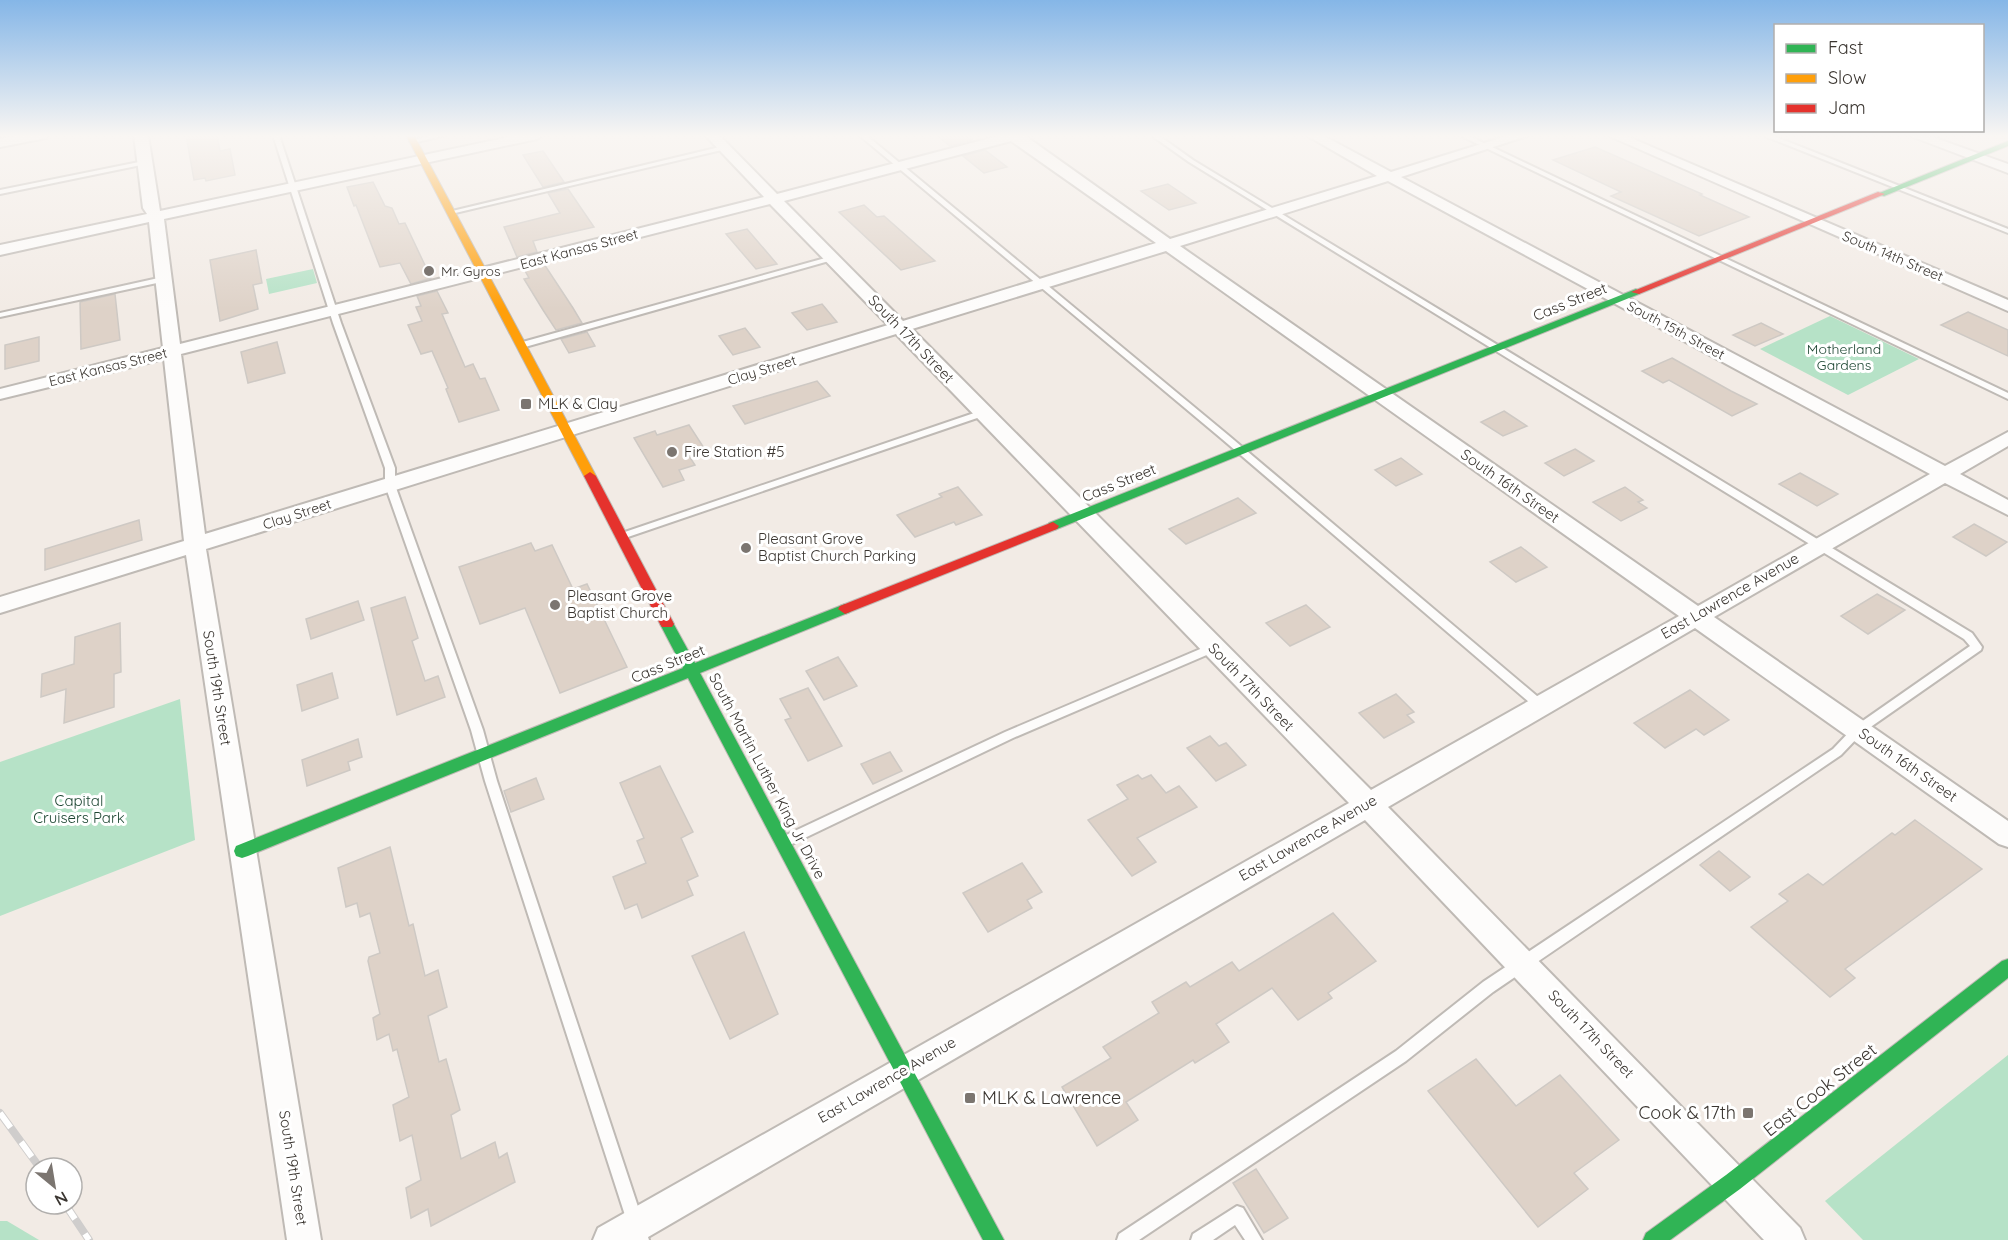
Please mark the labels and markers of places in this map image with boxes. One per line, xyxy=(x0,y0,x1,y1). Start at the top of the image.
place label: Mr. Gyros xyxy=(441,262,501,280)
marker: Mr. Gyros xyxy=(422,264,436,278)
place label: MLK & Clay xyxy=(538,394,618,413)
marker: MLK & Clay xyxy=(519,397,533,411)
place label: Fire Station #5 xyxy=(684,442,784,461)
marker: Fire Station #5 xyxy=(665,445,679,459)
place label: Pleasant Grove Baptist Church Parking xyxy=(758,529,916,565)
marker: Pleasant Grove Baptist Church Parking xyxy=(739,541,753,555)
place label: Pleasant Grove Baptist Church xyxy=(567,586,672,622)
marker: Pleasant Grove Baptist Church xyxy=(548,598,562,612)
place label: MLK & Lawrence xyxy=(982,1086,1121,1109)
marker: MLK & Lawrence xyxy=(963,1091,977,1105)
place label: Cook & 17th xyxy=(1639,1101,1736,1124)
marker: Cook & 17th xyxy=(1741,1106,1755,1120)

